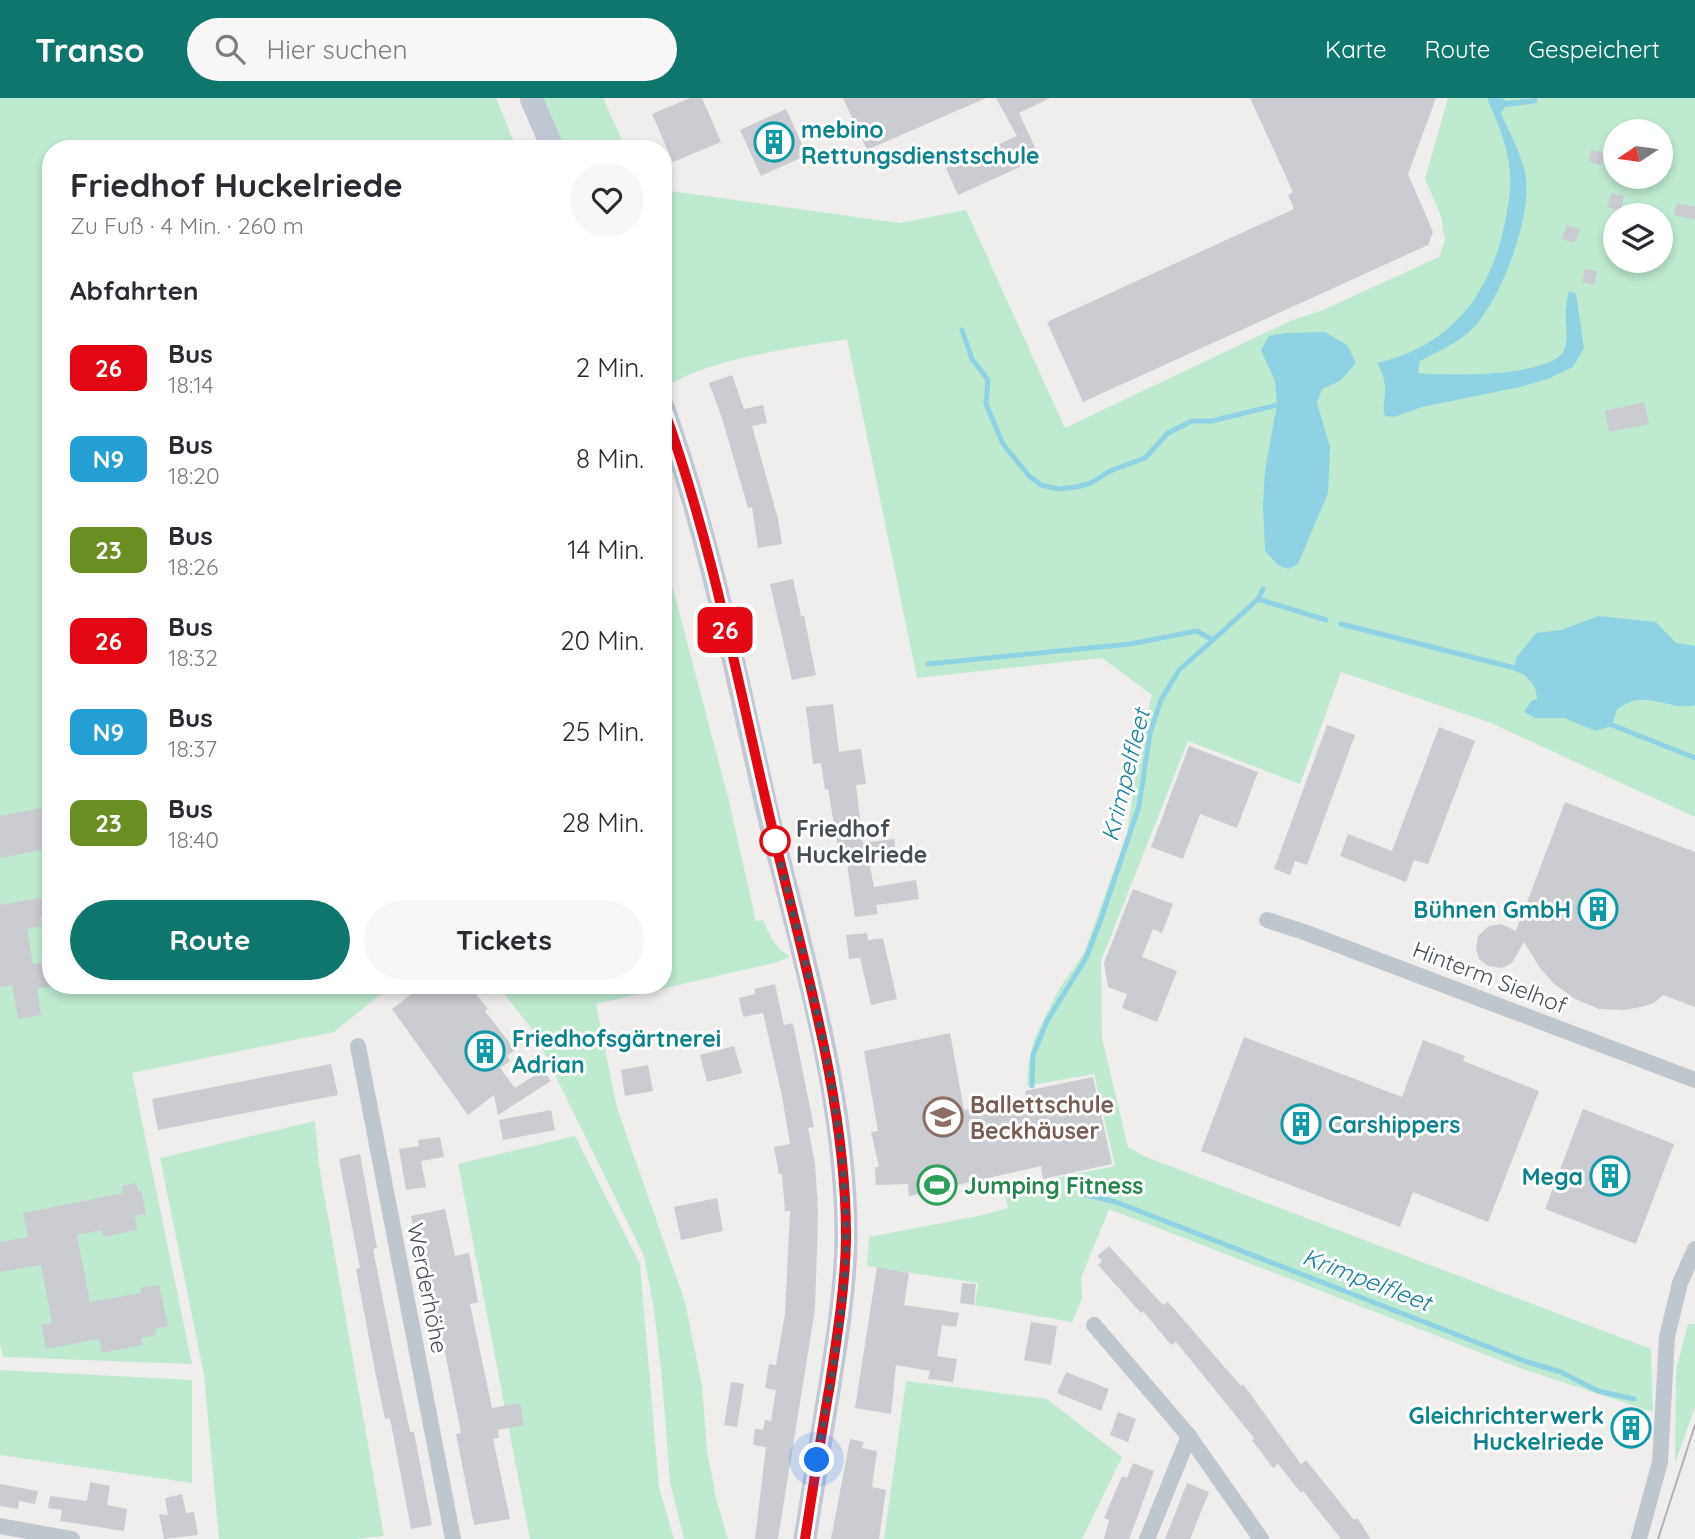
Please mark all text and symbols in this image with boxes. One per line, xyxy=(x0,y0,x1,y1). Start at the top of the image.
search box xyxy=(187,18,677,81)
text: Transo xyxy=(35,29,145,70)
icon: search xyxy=(211,30,249,68)
text: Hier suchen xyxy=(267,33,408,66)
text: Karte xyxy=(1325,34,1387,64)
text: Route xyxy=(1425,34,1490,64)
text: Gespeichert xyxy=(1528,34,1660,64)
place label: mebino Rettungsdienstschule xyxy=(801,115,1040,170)
north arrow xyxy=(1603,119,1673,189)
map controls xyxy=(1603,119,1673,273)
building icon: mebino Rettungsdienstschule xyxy=(753,121,795,163)
button: heart xyxy=(570,163,644,237)
text: Friedhof Huckelriede xyxy=(70,164,403,205)
button: layers xyxy=(1603,203,1673,273)
text: Zu Fuß · 4 Min. · 260 m xyxy=(70,211,304,240)
text: Abfahrten xyxy=(70,274,199,307)
text: Bus xyxy=(168,337,213,370)
text: 2 Min. xyxy=(576,351,644,384)
text: 26 xyxy=(95,353,122,383)
text: 18:14 xyxy=(168,370,214,399)
text: Bus xyxy=(168,428,213,461)
text: 8 Min. xyxy=(576,442,644,475)
text: N9 xyxy=(93,444,124,474)
text: 18:20 xyxy=(168,461,220,490)
text: Bus xyxy=(168,519,213,552)
text: 14 Min. xyxy=(567,533,644,566)
text: 23 xyxy=(95,535,122,565)
text: 18:26 xyxy=(168,552,218,581)
line badge: 26 xyxy=(694,607,756,653)
text: Bus xyxy=(168,610,213,643)
text: 26 xyxy=(712,615,738,645)
text: 20 Min. xyxy=(560,624,644,657)
text: 26 xyxy=(95,626,122,656)
text: 18:32 xyxy=(168,643,218,672)
text: Bus xyxy=(168,701,213,734)
water label: Krimpelfleet xyxy=(1094,703,1157,844)
text: 25 Min. xyxy=(562,715,644,748)
text: N9 xyxy=(93,717,124,747)
text: 18:37 xyxy=(168,734,217,763)
text: Bus xyxy=(168,792,213,825)
text: 28 Min. xyxy=(562,806,644,839)
text: 23 xyxy=(95,808,122,838)
place label: Friedhof Huckelriede xyxy=(796,814,927,869)
text: 18:40 xyxy=(168,825,219,854)
marker: Friedhof Huckelriede xyxy=(760,826,790,856)
building icon: Bühnen GmbH xyxy=(1577,888,1619,930)
place label: Bühnen GmbH xyxy=(1413,895,1571,924)
button: Route xyxy=(70,900,350,980)
button: Tickets xyxy=(364,900,644,980)
street label: Hinterm Sielhof xyxy=(1409,934,1571,1020)
place label: Friedhofsgärtnerei Adrian xyxy=(512,1024,721,1079)
building icon: Friedhofsgärtnerei Adrian xyxy=(464,1030,506,1072)
place label: Ballettschule Beckhäuser xyxy=(970,1090,1114,1145)
school or university icon: Ballettschule Beckhäuser xyxy=(922,1096,964,1138)
building icon: Carshippers xyxy=(1280,1103,1322,1145)
place label: Carshippers xyxy=(1328,1110,1460,1139)
building icon: Mega xyxy=(1589,1155,1631,1197)
place label: Mega xyxy=(1522,1162,1583,1191)
sports icon: Jumping Fitness xyxy=(916,1164,958,1206)
place label: Jumping Fitness xyxy=(964,1171,1143,1200)
street label: Werderhöhe xyxy=(401,1220,455,1356)
water label: Krimpelfleet xyxy=(1298,1241,1438,1318)
place label: Gleichrichterwerk Huckelriede xyxy=(1408,1401,1604,1456)
building icon: Gleichrichterwerk Huckelriede xyxy=(1610,1407,1652,1449)
your location xyxy=(799,1442,834,1477)

